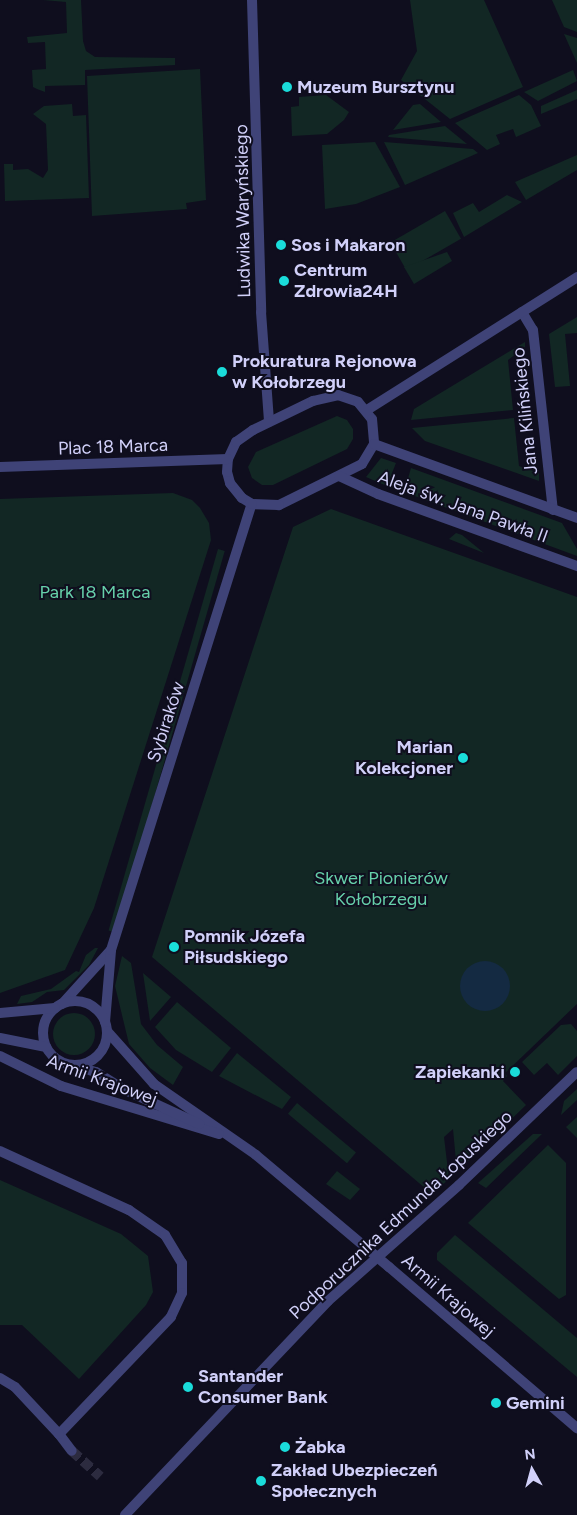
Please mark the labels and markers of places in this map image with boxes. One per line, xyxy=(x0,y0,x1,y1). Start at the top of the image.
place label: Muzeum Bursztynu xyxy=(297,76,454,98)
marker: Muzeum Bursztynu xyxy=(281,81,293,93)
place label: Sos i Makaron xyxy=(291,234,405,256)
marker: Sos i Makaron xyxy=(275,239,287,251)
place label: Centrum Zdrowia24H xyxy=(294,260,398,302)
marker: Centrum Zdrowia24H xyxy=(278,275,290,287)
place label: Prokuratura Rejonowa w Kołobrzegu xyxy=(232,351,416,394)
marker: Prokuratura Rejonowa w Kołobrzegu xyxy=(216,366,228,378)
place label: Marian Kolekcjoner xyxy=(355,737,453,780)
marker: Marian Kolekcjoner xyxy=(457,752,469,764)
place label: Pomnik Józefa Piłsudskiego xyxy=(184,926,305,969)
marker: Pomnik Józefa Piłsudskiego xyxy=(168,941,180,953)
place label: Zapiekanki xyxy=(415,1061,505,1083)
marker: Zapiekanki xyxy=(509,1066,521,1078)
place label: Santander Consumer Bank xyxy=(198,1366,328,1408)
marker: Santander Consumer Bank xyxy=(182,1381,194,1393)
place label: Gemini xyxy=(506,1392,565,1414)
marker: Gemini xyxy=(490,1397,502,1409)
place label: Żabka xyxy=(295,1436,346,1458)
marker: Żabka xyxy=(279,1441,291,1453)
place label: Zakład Ubezpieczeń Społecznych xyxy=(271,1460,437,1502)
marker: Zakład Ubezpieczeń Społecznych xyxy=(255,1475,267,1487)

